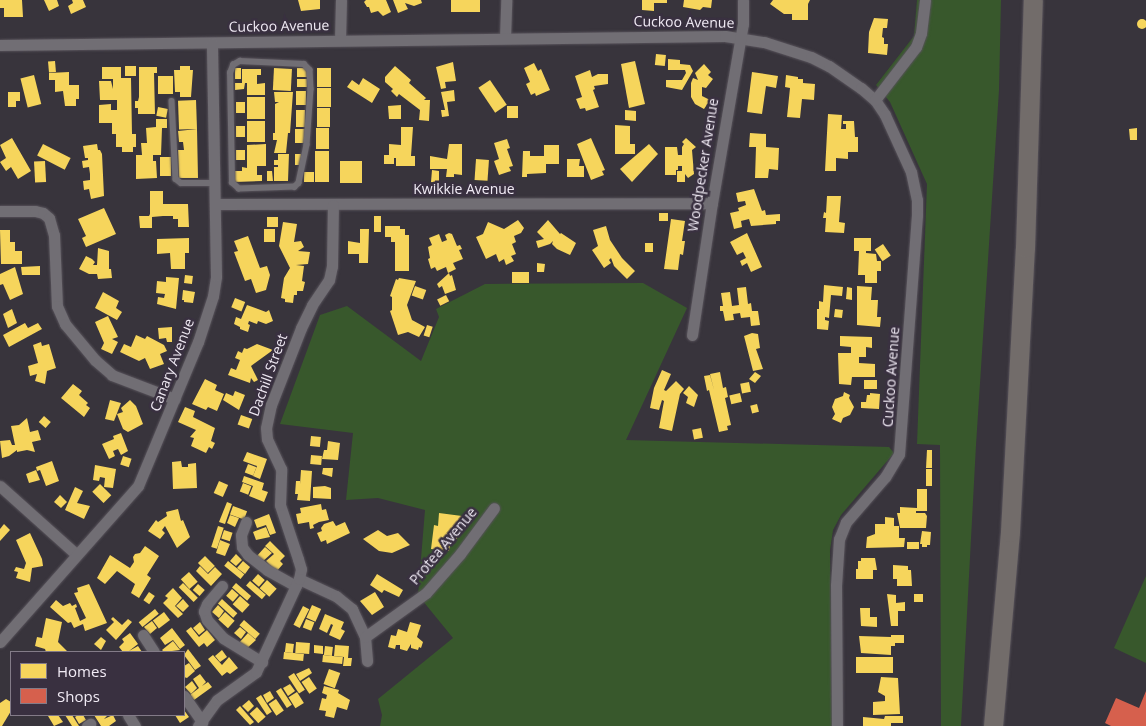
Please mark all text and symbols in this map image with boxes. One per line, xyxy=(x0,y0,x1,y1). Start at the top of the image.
street label: Cuckoo Avenue xyxy=(634,13,734,31)
street label: Cuckoo Avenue xyxy=(229,17,329,35)
street label: Woodpecker Avenue xyxy=(684,97,722,233)
street label: Kwikkie Avenue xyxy=(413,181,515,197)
street label: Canary Avenue xyxy=(147,316,197,414)
street label: Cuckoo Avenue xyxy=(879,326,903,428)
street label: Dachill Street xyxy=(245,331,291,419)
street label: Protea Avenue xyxy=(406,504,480,588)
legend xyxy=(10,651,185,716)
text: Homes xyxy=(57,661,107,681)
text: Shops xyxy=(57,686,100,706)

